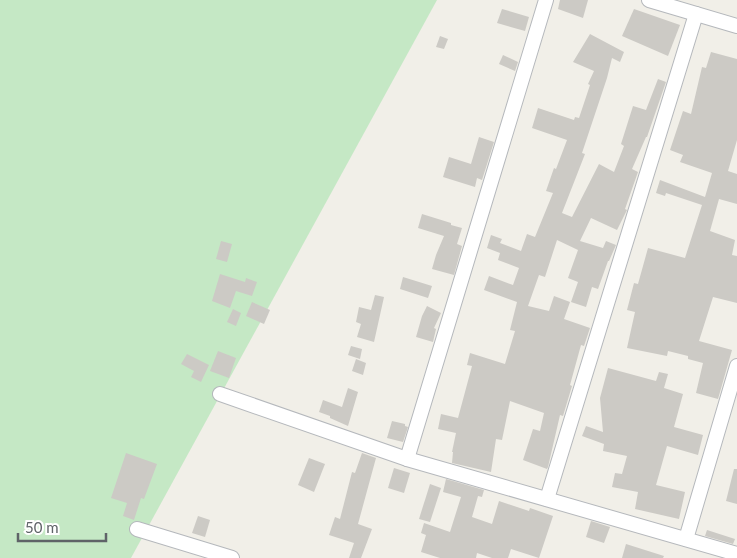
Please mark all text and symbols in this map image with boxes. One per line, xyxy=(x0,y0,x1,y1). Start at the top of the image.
scale bar xyxy=(18,510,105,542)
text: 50 m xyxy=(25,518,59,536)

